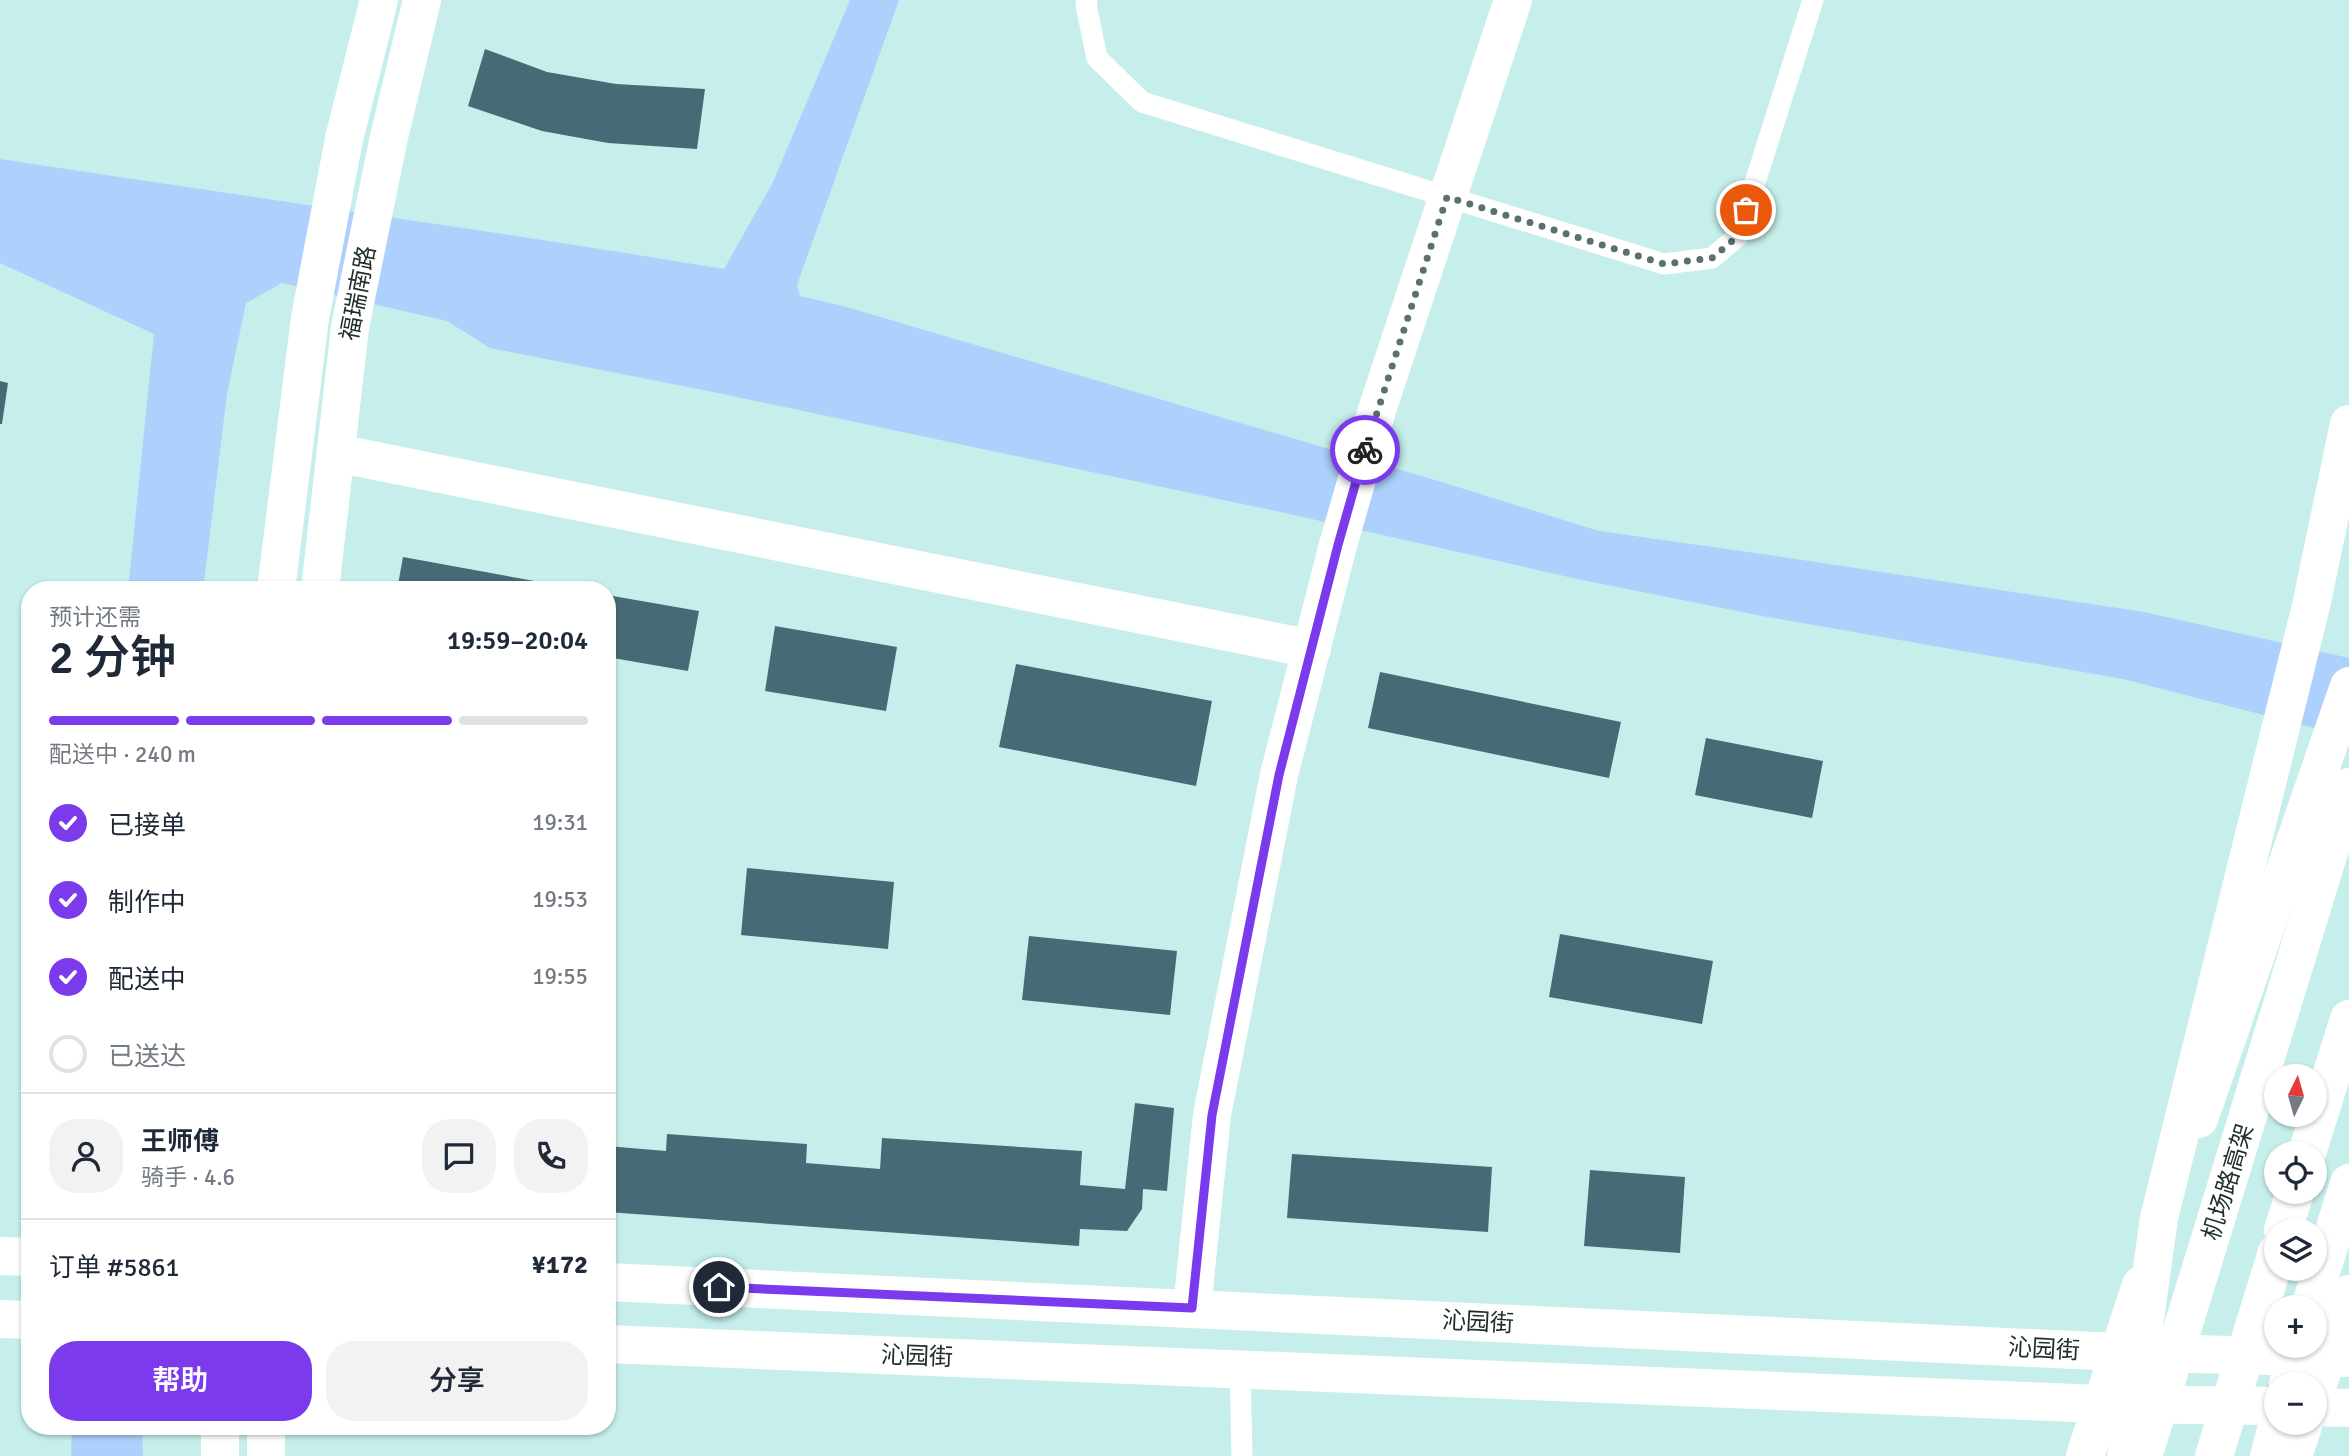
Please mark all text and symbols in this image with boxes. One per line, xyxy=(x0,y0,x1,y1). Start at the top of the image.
pin xyxy=(1716,180,1776,240)
icon: bag xyxy=(1727,191,1765,229)
street label: 福瑞南路 xyxy=(334,243,382,343)
courier xyxy=(1330,415,1400,485)
icon: bike xyxy=(1346,431,1384,469)
text: 预计还需 xyxy=(49,603,141,632)
text: 19:59–20:04 xyxy=(447,625,588,657)
text: 2 分钟 xyxy=(49,630,176,686)
text: 配送中 · 240 m xyxy=(49,740,196,769)
icon: check xyxy=(49,804,87,842)
text: 19:31 xyxy=(532,808,588,837)
text: 已接单 xyxy=(108,810,186,842)
icon: check xyxy=(49,881,87,919)
text: 19:53 xyxy=(532,885,588,914)
text: 制作中 xyxy=(108,887,186,919)
icon: check xyxy=(49,958,87,996)
text: 19:55 xyxy=(532,962,588,991)
text: 配送中 xyxy=(108,964,186,996)
text: 已送达 xyxy=(108,1041,186,1073)
north arrow xyxy=(2264,1064,2328,1127)
map controls xyxy=(2264,1064,2327,1435)
button: person xyxy=(49,1119,123,1193)
button: chat xyxy=(422,1119,496,1193)
button: phone xyxy=(514,1119,588,1193)
street label: 机场路高架 xyxy=(2196,1120,2260,1244)
text: 王师傅 xyxy=(141,1126,219,1158)
button: locate xyxy=(2264,1141,2327,1204)
text: 骑手 · 4.6 xyxy=(141,1163,235,1192)
button: layers xyxy=(2264,1218,2327,1281)
text: ¥172 xyxy=(532,1249,588,1281)
text: 订单 #5861 xyxy=(49,1252,180,1284)
pin xyxy=(689,1257,749,1317)
icon: home xyxy=(700,1268,738,1306)
button: + xyxy=(2264,1295,2327,1358)
street label: 沁园街 xyxy=(1441,1305,1515,1339)
street label: 沁园街 xyxy=(2007,1332,2081,1366)
street label: 沁园街 xyxy=(880,1340,954,1372)
button: 帮助 xyxy=(49,1341,312,1421)
button: 分享 xyxy=(326,1341,588,1421)
button: − xyxy=(2264,1372,2327,1435)

